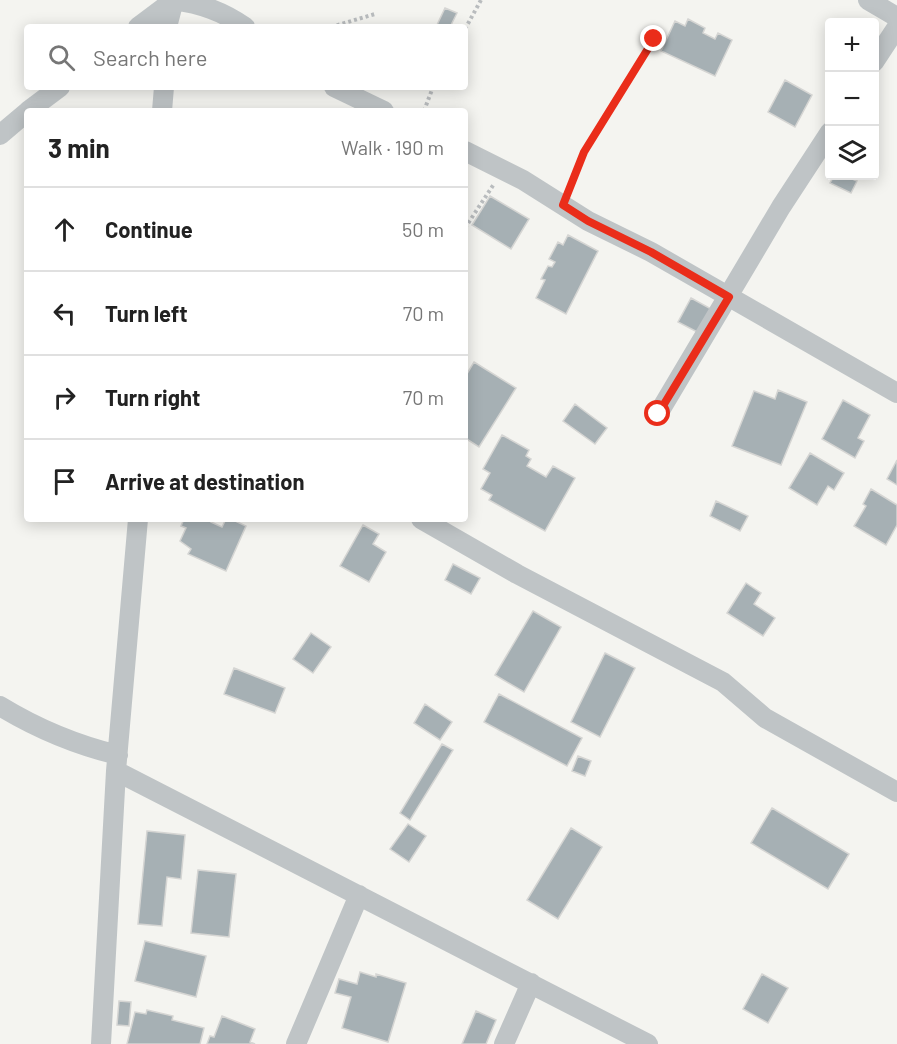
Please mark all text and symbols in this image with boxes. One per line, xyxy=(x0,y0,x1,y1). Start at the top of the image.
map controls xyxy=(825,18,879,180)
button: + xyxy=(825,18,879,72)
search box xyxy=(24,24,468,90)
route end xyxy=(640,25,666,51)
icon: search xyxy=(45,41,78,74)
text: Search here xyxy=(93,44,207,70)
button: − xyxy=(825,72,879,126)
button: layers xyxy=(825,126,879,180)
text: 3 min xyxy=(48,132,110,163)
text: Walk · 190 m xyxy=(341,135,444,159)
icon: ahead xyxy=(48,213,81,246)
text: Continue xyxy=(105,216,193,242)
text: 50 m xyxy=(402,217,444,241)
icon: left xyxy=(48,297,81,330)
text: Turn left xyxy=(105,300,188,326)
text: 70 m xyxy=(403,301,444,325)
icon: right xyxy=(48,381,81,414)
text: Turn right xyxy=(105,384,200,410)
text: 70 m xyxy=(403,385,444,409)
route start xyxy=(644,400,670,426)
icon: arrive xyxy=(48,465,81,498)
text: Arrive at destination xyxy=(105,468,304,494)

